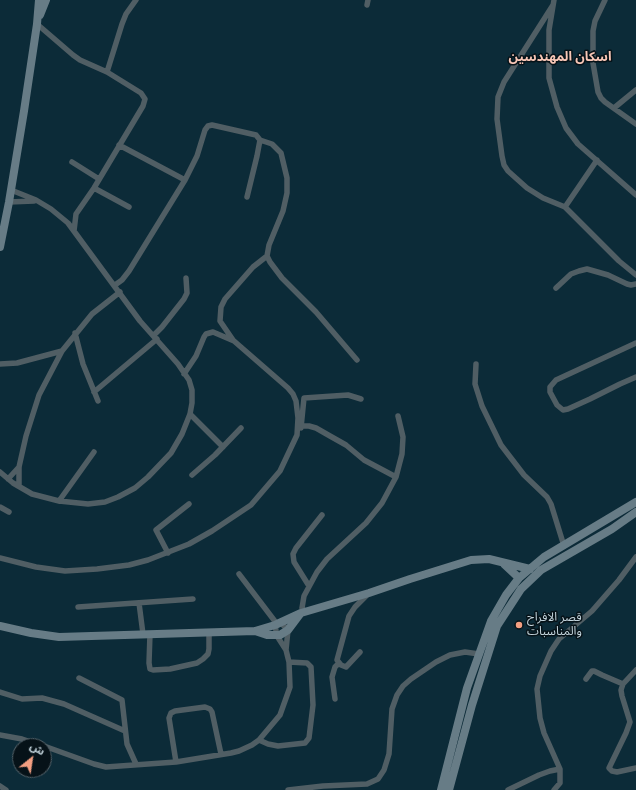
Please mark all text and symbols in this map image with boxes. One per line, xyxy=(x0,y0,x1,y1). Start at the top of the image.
district label: اسكان المهندسين xyxy=(508,50,612,66)
place label: قصر الافراح والمناسبات xyxy=(527,611,582,639)
marker: قصر الافراح والمناسبات xyxy=(514,620,524,630)
north arrow xyxy=(12,738,52,778)
text: ش xyxy=(28,740,47,757)

